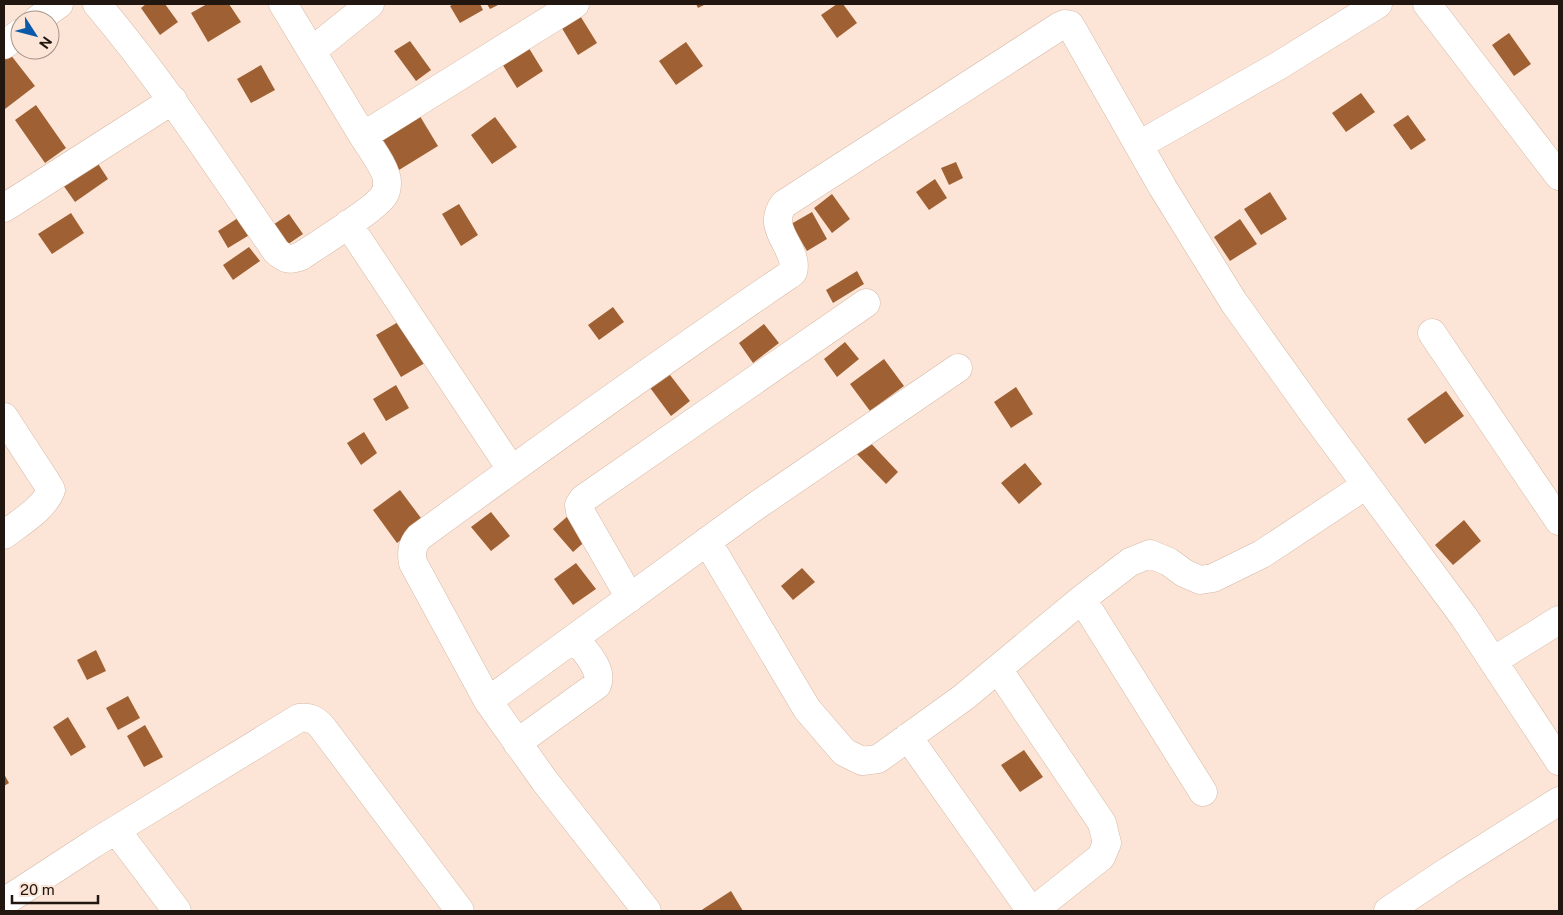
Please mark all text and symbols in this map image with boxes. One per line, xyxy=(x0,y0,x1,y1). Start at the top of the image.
north arrow xyxy=(10,10,60,60)
text: N xyxy=(36,34,55,52)
scale bar xyxy=(12,872,99,904)
text: 20 m xyxy=(20,881,55,898)

